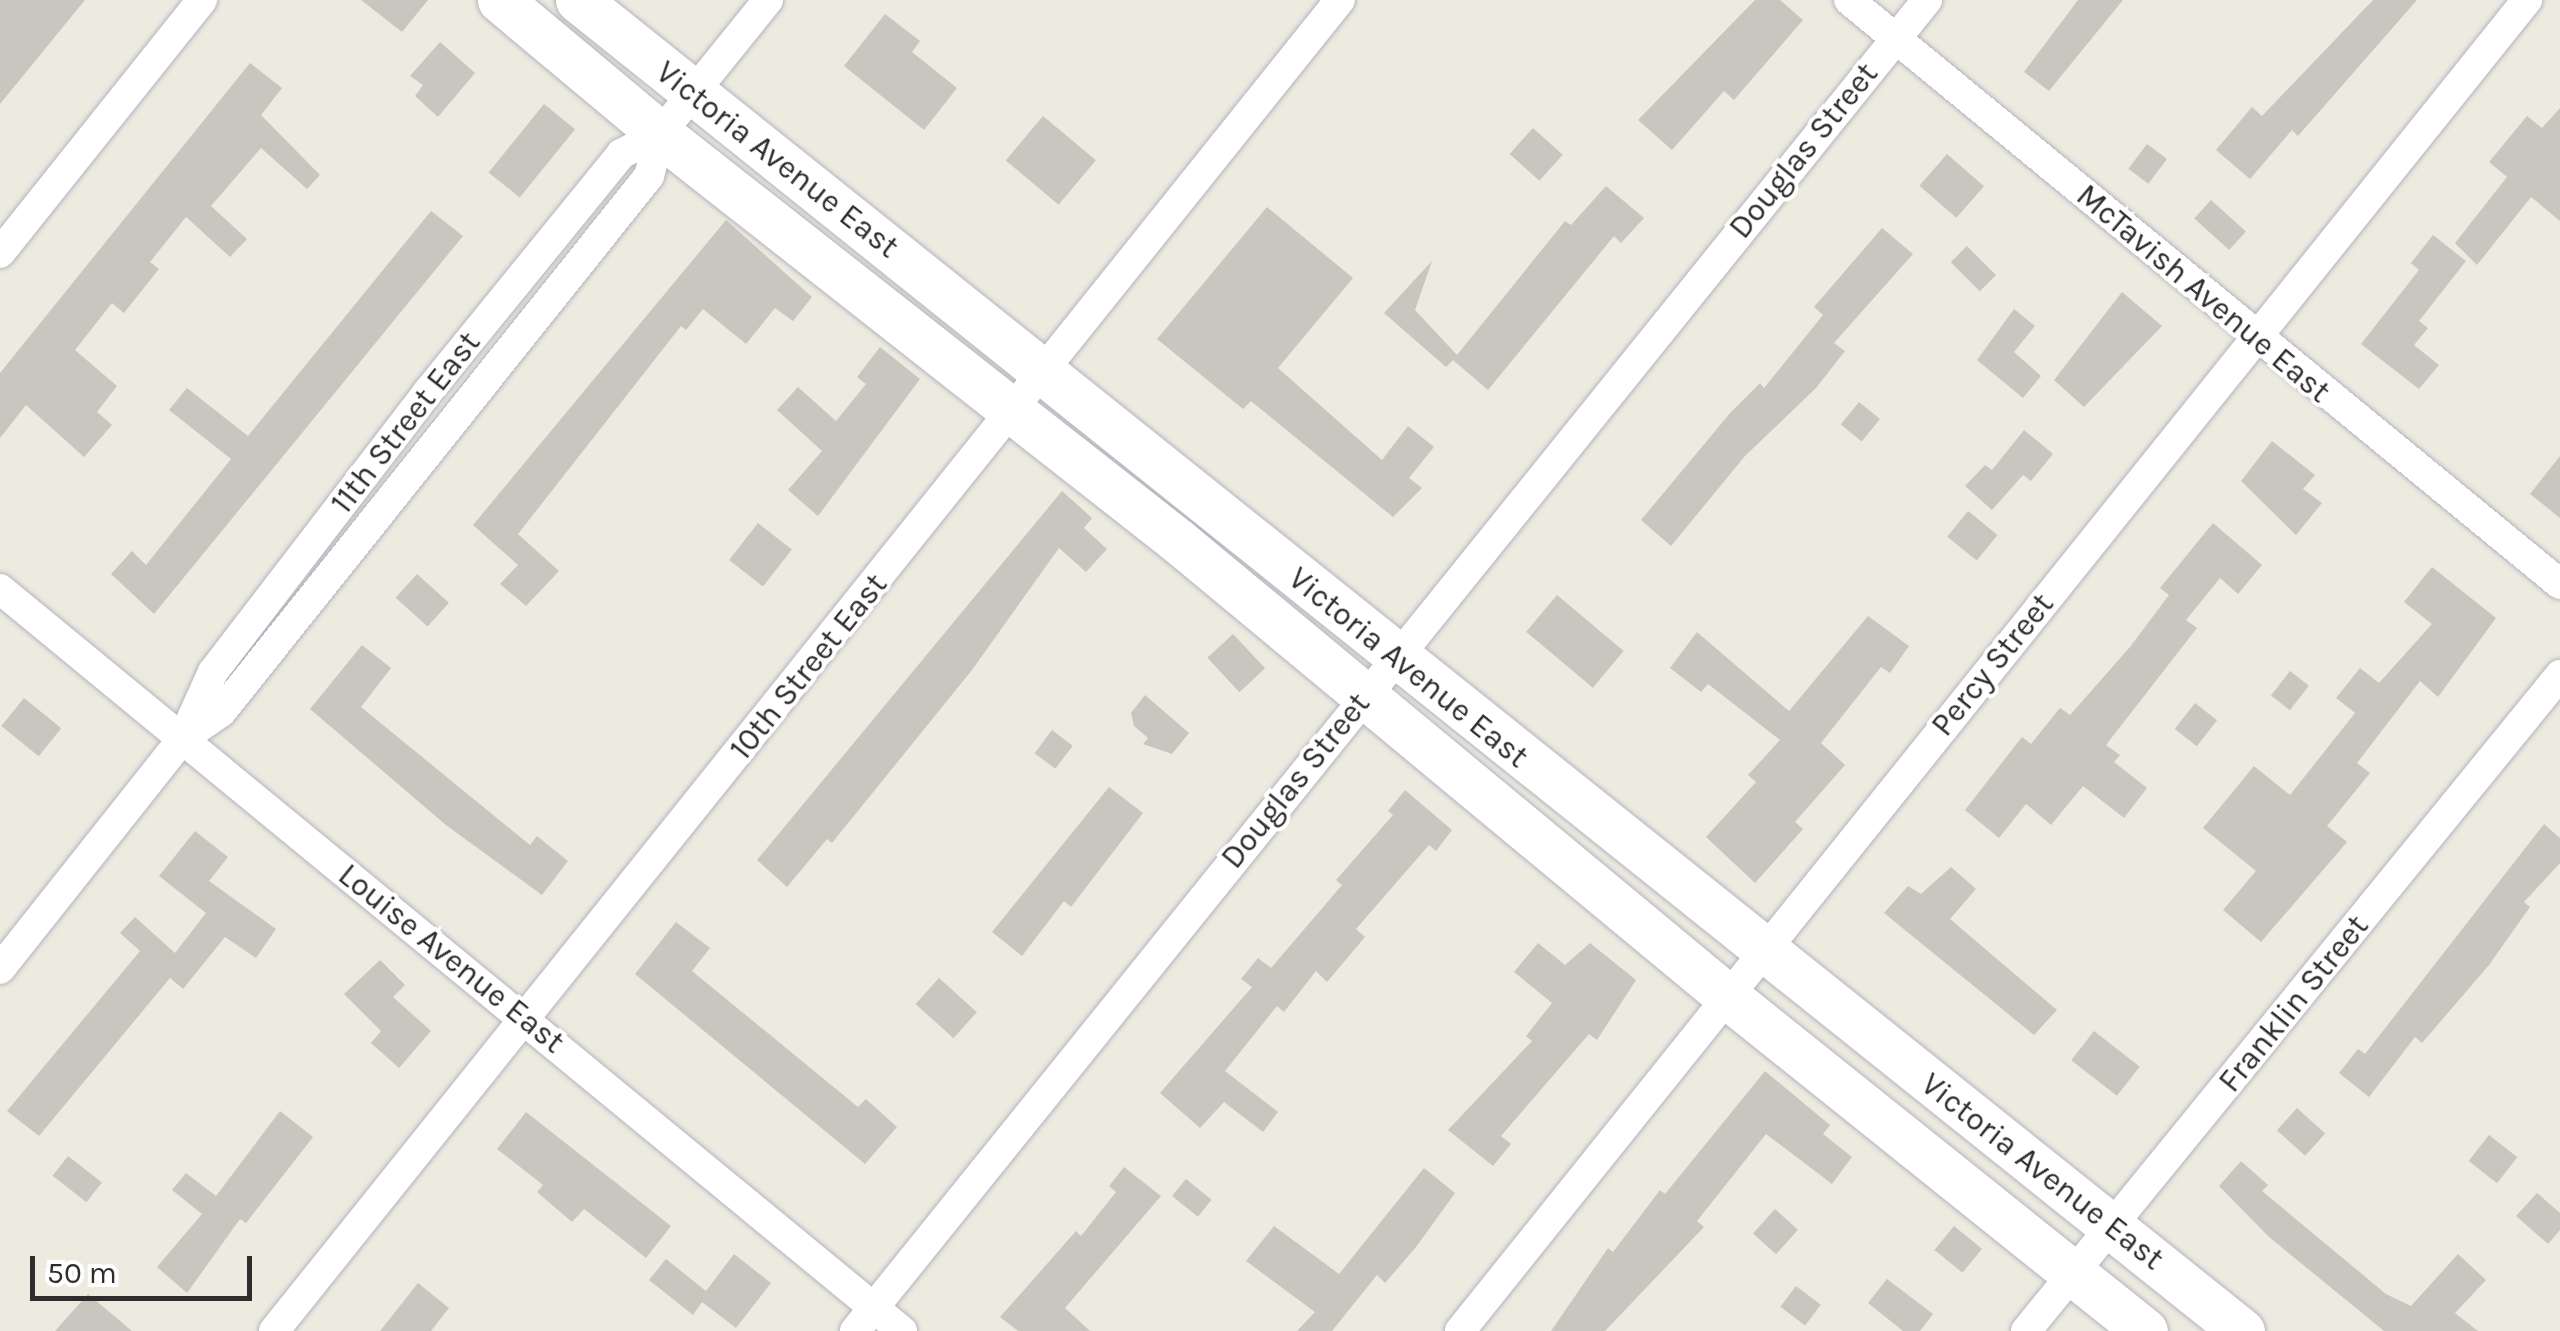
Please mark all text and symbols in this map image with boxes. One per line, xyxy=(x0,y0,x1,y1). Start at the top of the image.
street label: Victoria Avenue East xyxy=(648,53,906,267)
street label: Douglas Street xyxy=(1721,55,1887,247)
street label: McTavish Avenue East xyxy=(2068,177,2338,411)
street label: 11th Street East xyxy=(323,325,489,521)
street label: Victoria Avenue East xyxy=(1280,560,1536,776)
street label: 10th Street East xyxy=(722,566,896,768)
street label: Percy Street xyxy=(1924,586,2062,744)
street label: Douglas Street xyxy=(1213,685,1379,877)
street label: Louise Avenue East xyxy=(330,856,572,1062)
street label: Franklin Street xyxy=(2211,908,2377,1100)
street label: Victoria Avenue East xyxy=(1913,1065,2171,1279)
scale bar xyxy=(35,1236,258,1298)
text: 50 m xyxy=(47,1255,117,1291)

